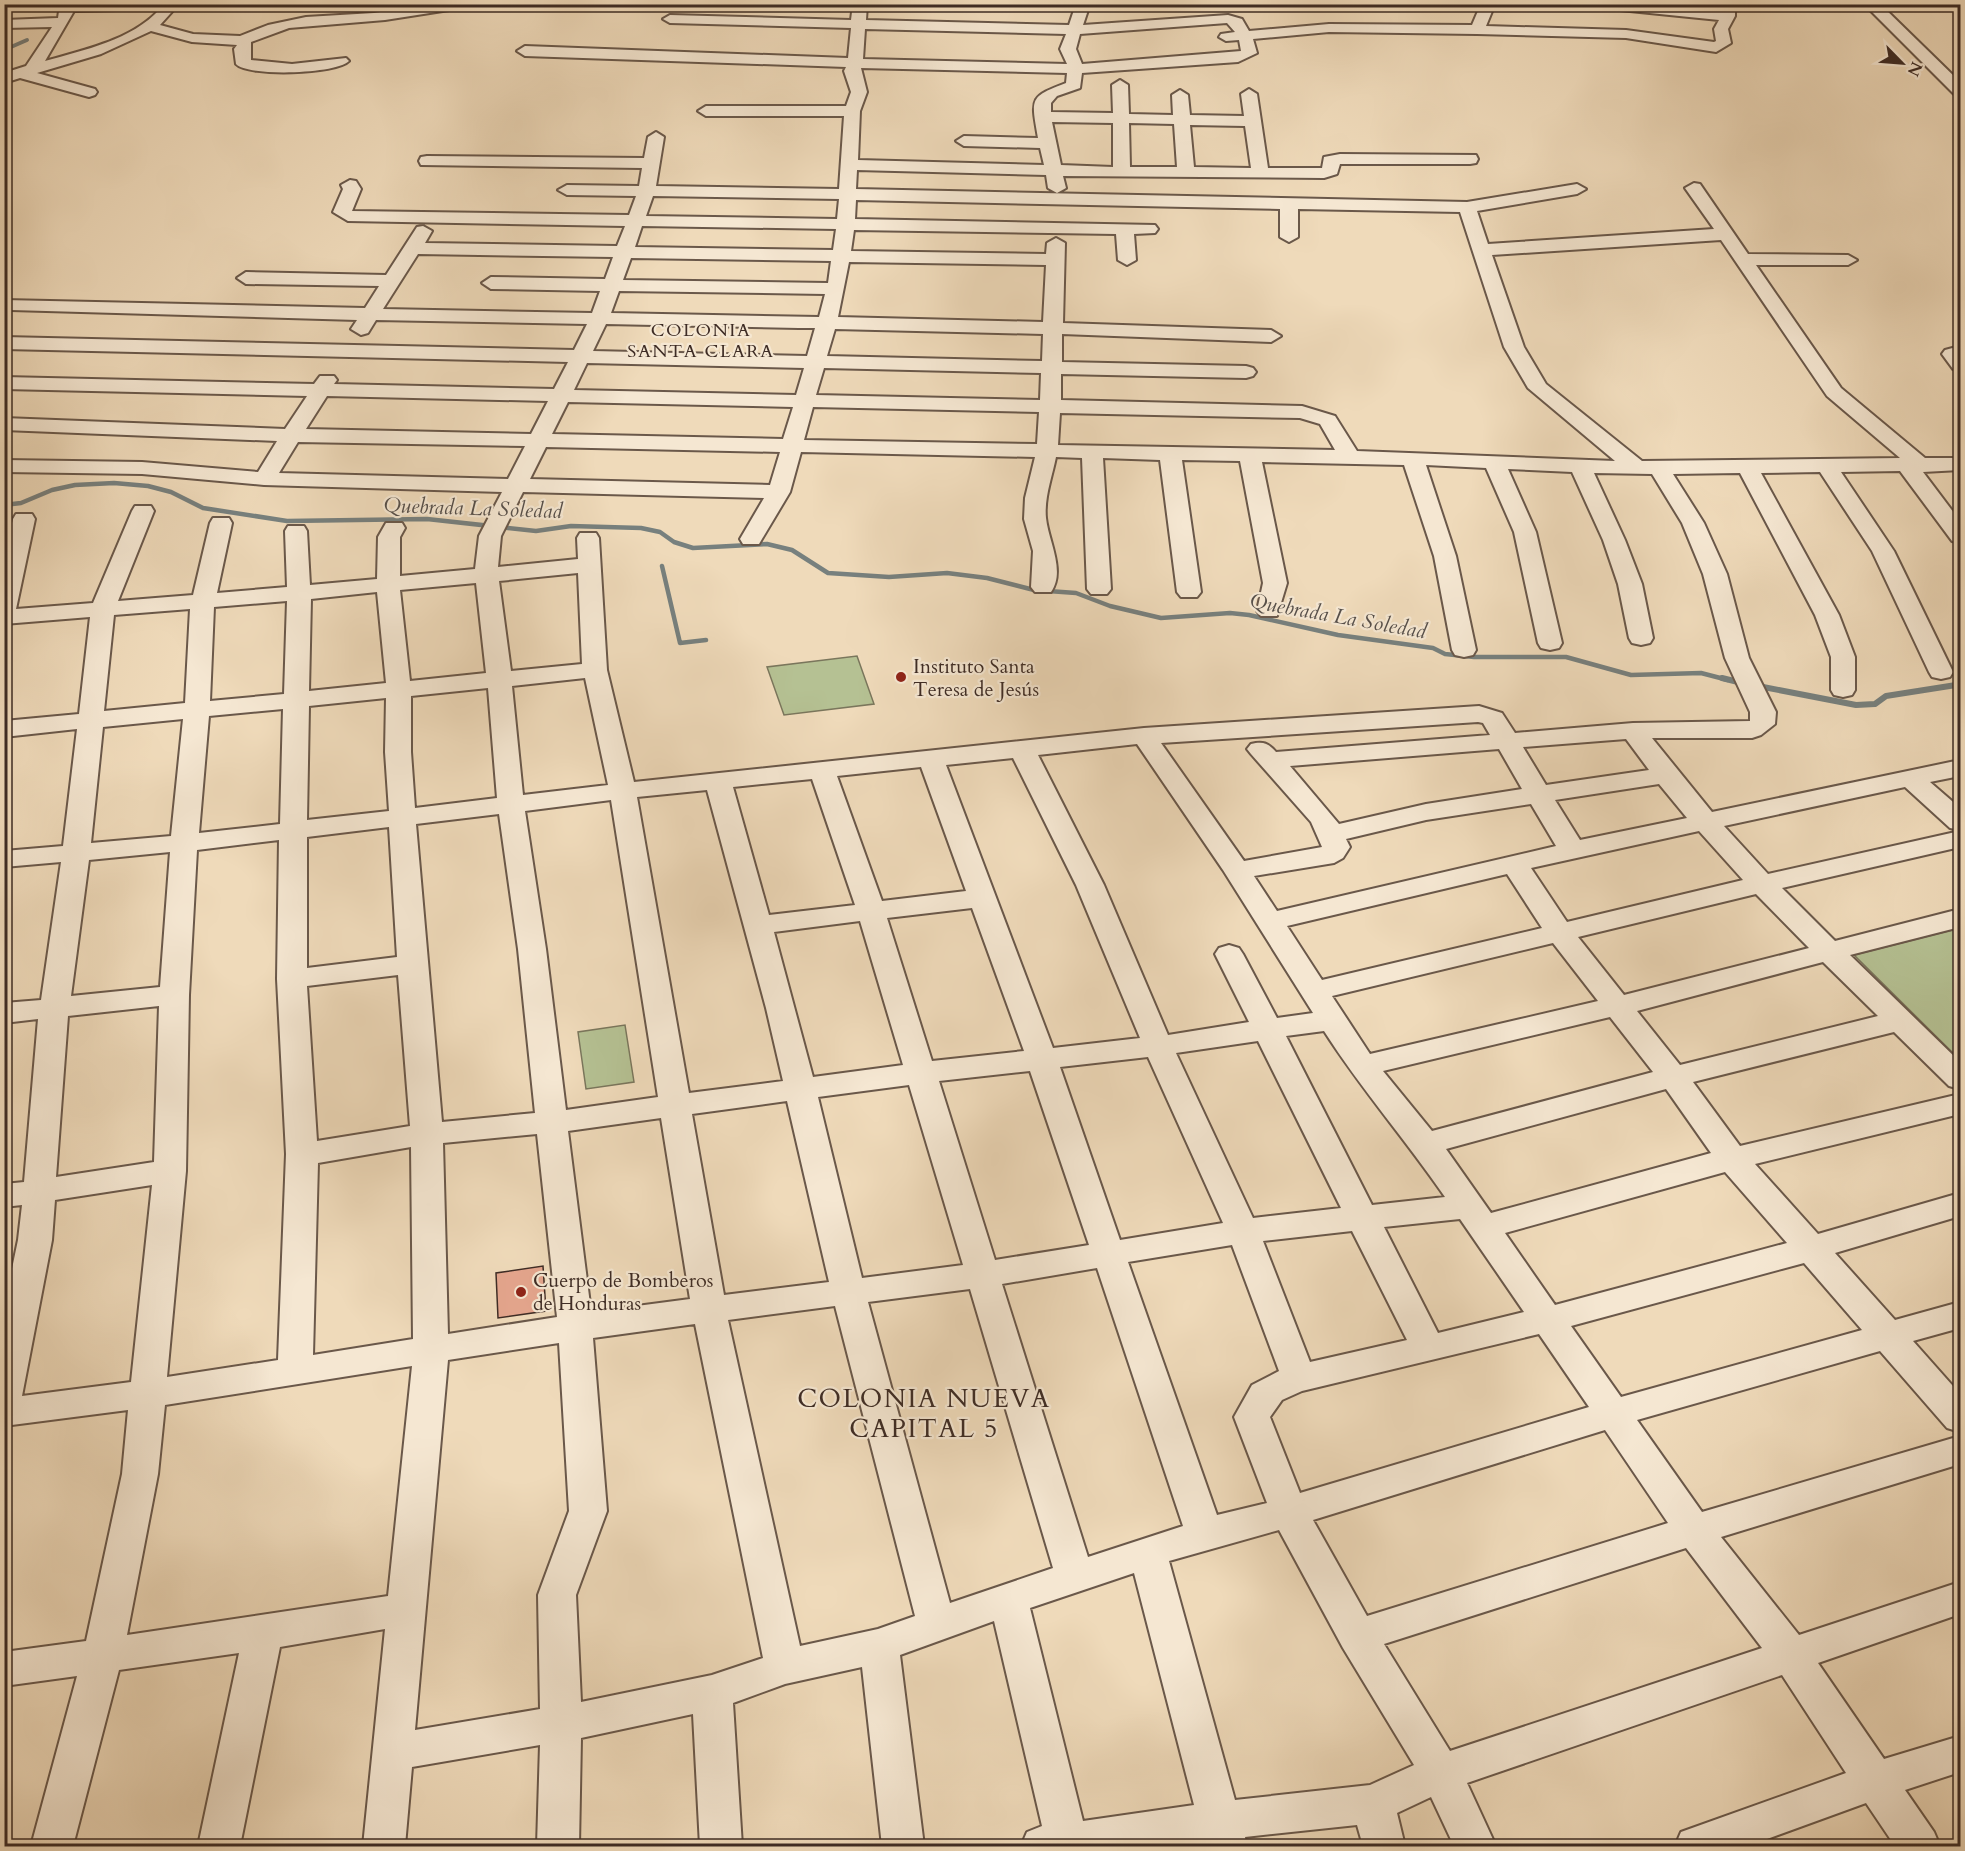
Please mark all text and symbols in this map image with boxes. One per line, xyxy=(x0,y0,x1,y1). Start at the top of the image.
north arrow xyxy=(1872,33,1932,93)
text: N xyxy=(1902,58,1928,80)
district label: COLONIA SANTA CLARA xyxy=(627,318,775,364)
water label: Quebrada La Soledad xyxy=(383,491,564,526)
water label: Quebrada La Soledad xyxy=(1247,587,1429,646)
place label: Instituto Santa Teresa de Jesús xyxy=(913,653,1039,703)
marker: Instituto Santa Teresa de Jesús xyxy=(894,670,908,684)
place label: Cuerpo de Bomberos de Honduras xyxy=(533,1267,714,1317)
marker: Cuerpo de Bomberos de Honduras xyxy=(514,1285,528,1299)
district label: COLONIA NUEVA CAPITAL 5 xyxy=(797,1381,1051,1446)

